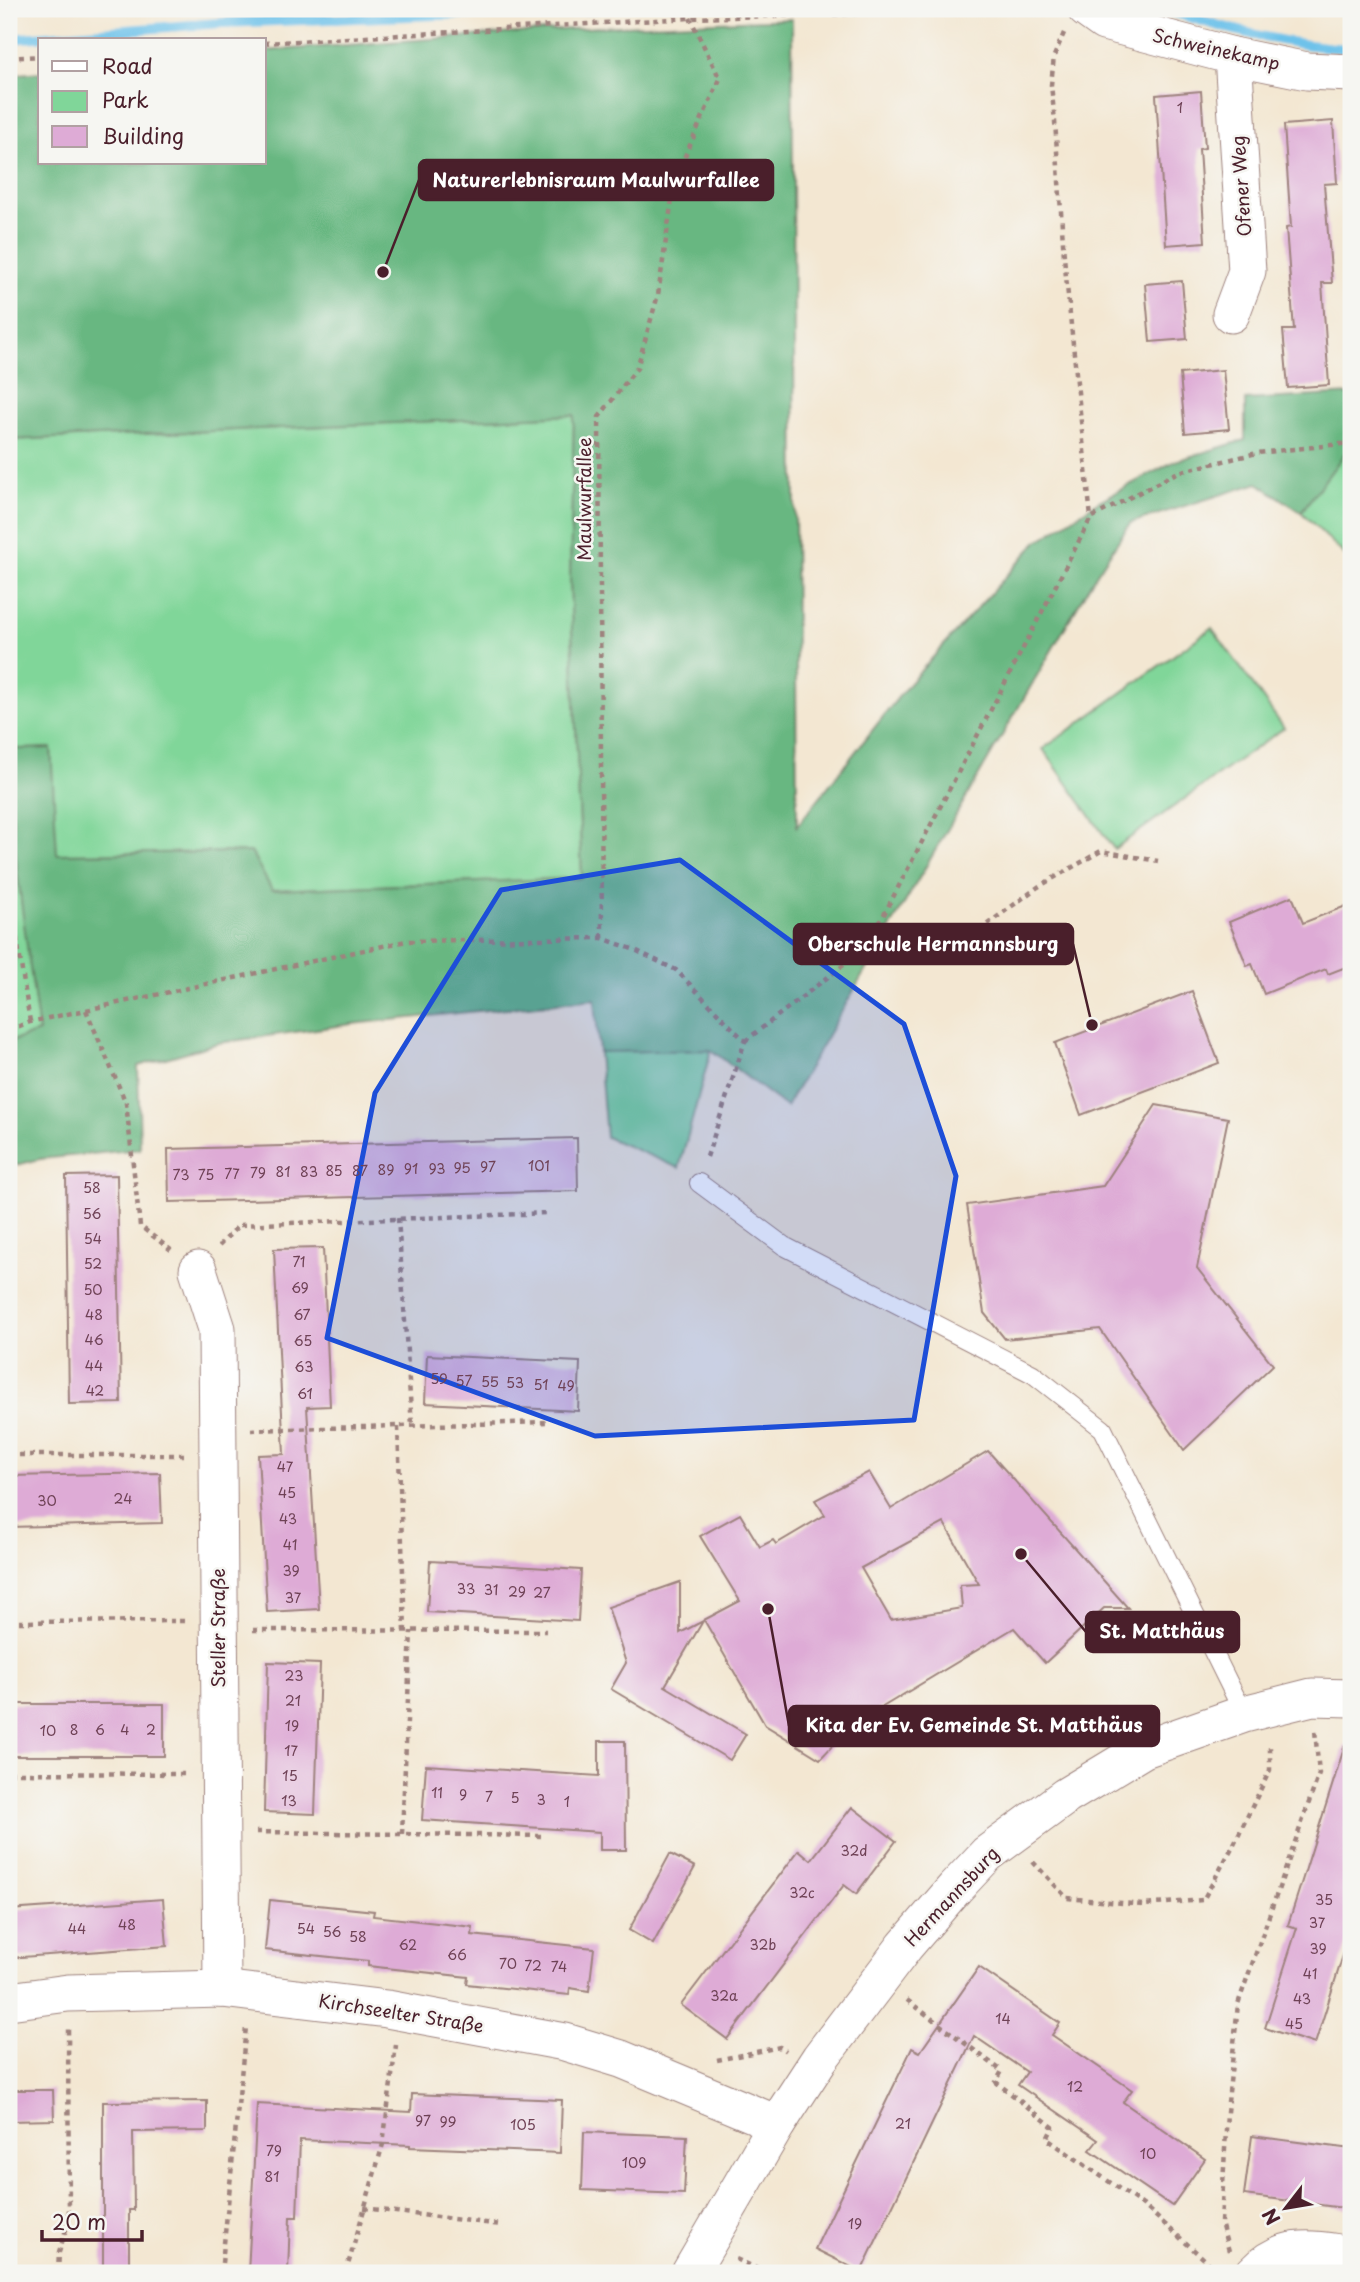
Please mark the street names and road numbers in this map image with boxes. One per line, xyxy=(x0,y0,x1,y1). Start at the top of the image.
street label: Schweinekamp xyxy=(1150,21,1283,76)
street label: Ofener Weg xyxy=(1224,135,1257,237)
street label: Maulwurfallee xyxy=(570,437,597,561)
street label: Steller Straße xyxy=(204,1568,231,1688)
street label: Hermannsburg xyxy=(897,1840,1004,1952)
street label: Kirchseelter Straße xyxy=(317,1986,486,2039)

